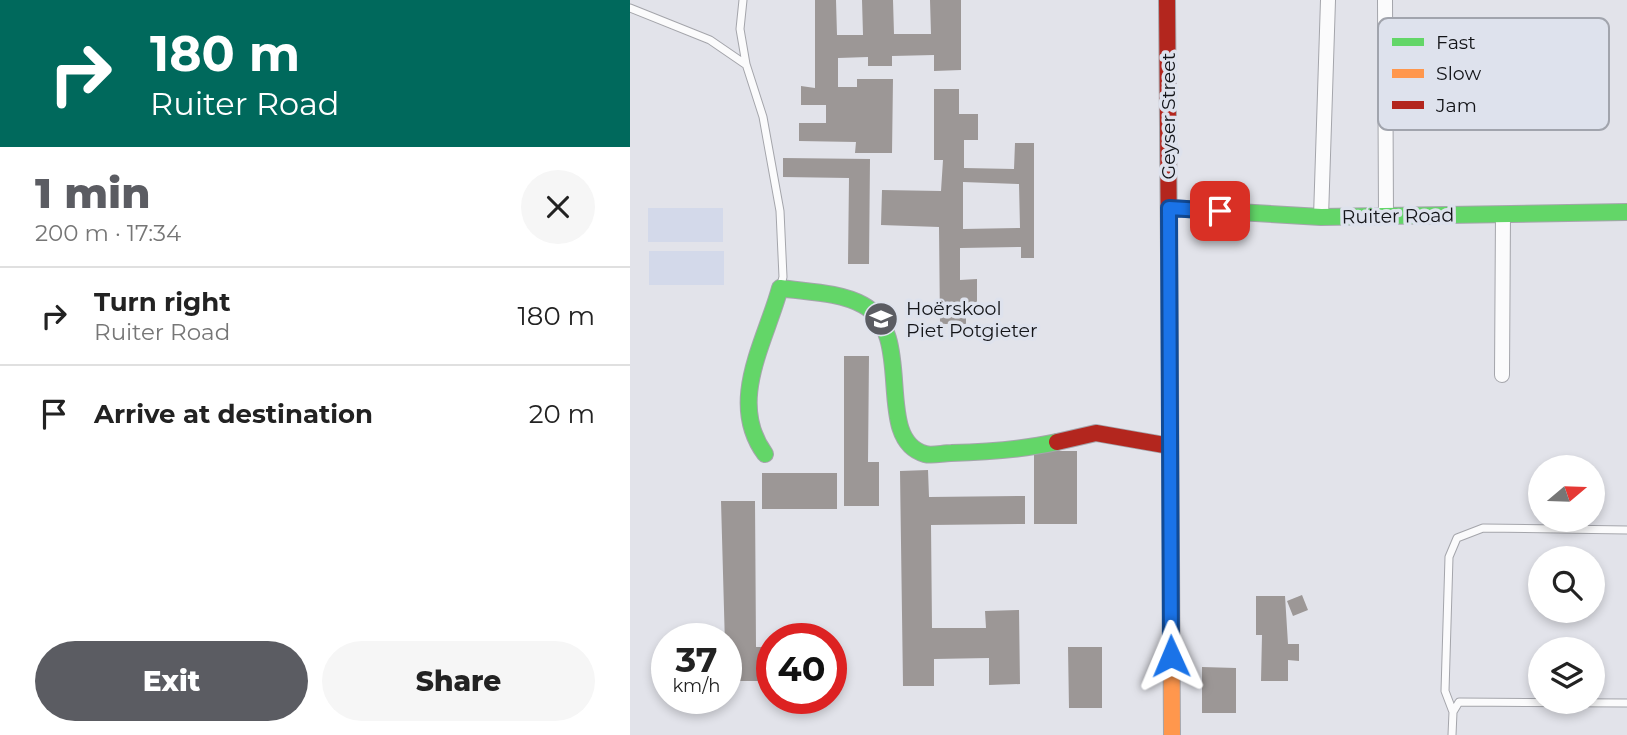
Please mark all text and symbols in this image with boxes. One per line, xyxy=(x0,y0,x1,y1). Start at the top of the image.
legend xyxy=(1378,18,1609,130)
text: 180 m xyxy=(150,24,300,83)
icon: right xyxy=(35,28,126,119)
text: Fast xyxy=(1436,31,1476,54)
street label: Geyser Street xyxy=(1157,52,1180,180)
text: Slow xyxy=(1436,62,1481,85)
text: Ruiter Road xyxy=(150,84,340,123)
text: Jam xyxy=(1435,94,1477,117)
text: 1 min xyxy=(35,167,151,219)
button: close xyxy=(521,170,595,244)
pin xyxy=(1190,181,1250,241)
icon: arrive xyxy=(1201,192,1239,230)
street label: Ruiter Road xyxy=(1342,204,1454,228)
text: 200 m · 17:34 xyxy=(35,219,181,247)
text: Turn right xyxy=(94,286,230,318)
icon: right xyxy=(35,297,73,335)
place label: Hoërskool Piet Potgieter xyxy=(906,297,1038,342)
text: 180 m xyxy=(517,300,595,332)
school or university icon: Hoërskool Piet Potgieter xyxy=(862,300,900,338)
text: Ruiter Road xyxy=(94,318,230,346)
icon: arrive xyxy=(35,395,73,433)
text: Arrive at destination xyxy=(94,398,373,430)
text: 20 m xyxy=(529,398,595,430)
north arrow xyxy=(1528,455,1605,532)
map controls xyxy=(1528,455,1605,714)
button: search xyxy=(1528,546,1605,623)
position arrow xyxy=(1134,619,1208,693)
speed limit sign: 40 xyxy=(756,623,847,714)
button: layers xyxy=(1528,637,1605,714)
text: 37 xyxy=(675,638,718,681)
button: Exit xyxy=(35,641,308,721)
button: Share xyxy=(322,641,595,721)
text: km/h xyxy=(672,675,721,697)

